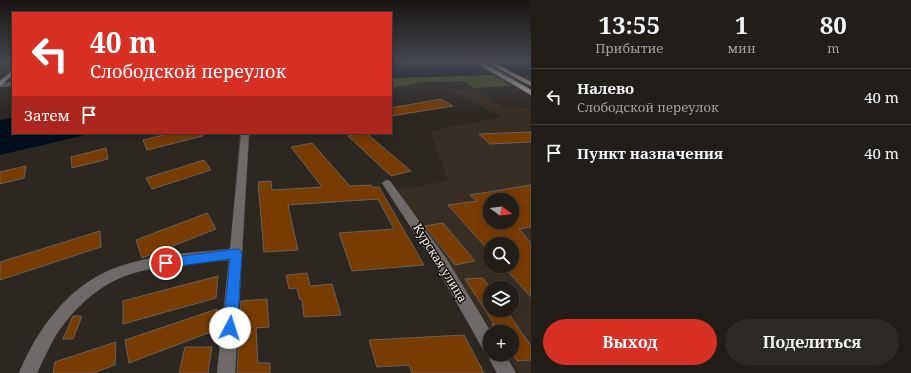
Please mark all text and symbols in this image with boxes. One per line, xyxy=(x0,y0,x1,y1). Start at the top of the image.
text: 13:55 xyxy=(598,8,660,41)
text: 1 xyxy=(735,8,748,41)
text: 80 xyxy=(820,8,847,41)
text: 40 m xyxy=(90,23,157,61)
icon: left xyxy=(24,28,76,80)
text: Прибытие xyxy=(595,39,663,57)
text: мин xyxy=(727,39,756,57)
text: m xyxy=(827,39,839,57)
text: Слободской переулок xyxy=(90,59,286,83)
text: Налево xyxy=(577,78,634,98)
icon: left xyxy=(543,86,565,108)
text: 40 m xyxy=(864,87,899,107)
text: Слободской переулок xyxy=(577,98,719,116)
icon: arrive xyxy=(78,104,100,126)
text: Затем xyxy=(24,105,70,125)
icon: arrive xyxy=(543,142,565,164)
text: Пункт назначения xyxy=(577,143,723,163)
text: 40 m xyxy=(864,143,899,163)
north arrow xyxy=(483,193,519,229)
map controls xyxy=(483,193,519,361)
street label: Курская улица xyxy=(409,220,472,305)
button: search xyxy=(483,237,519,273)
pin xyxy=(149,246,183,280)
icon: arrive xyxy=(155,252,177,274)
button: layers xyxy=(483,281,519,317)
position arrow xyxy=(209,307,251,349)
button: Выход xyxy=(543,319,717,365)
button: Поделиться xyxy=(725,319,899,365)
button: + xyxy=(483,325,519,361)

